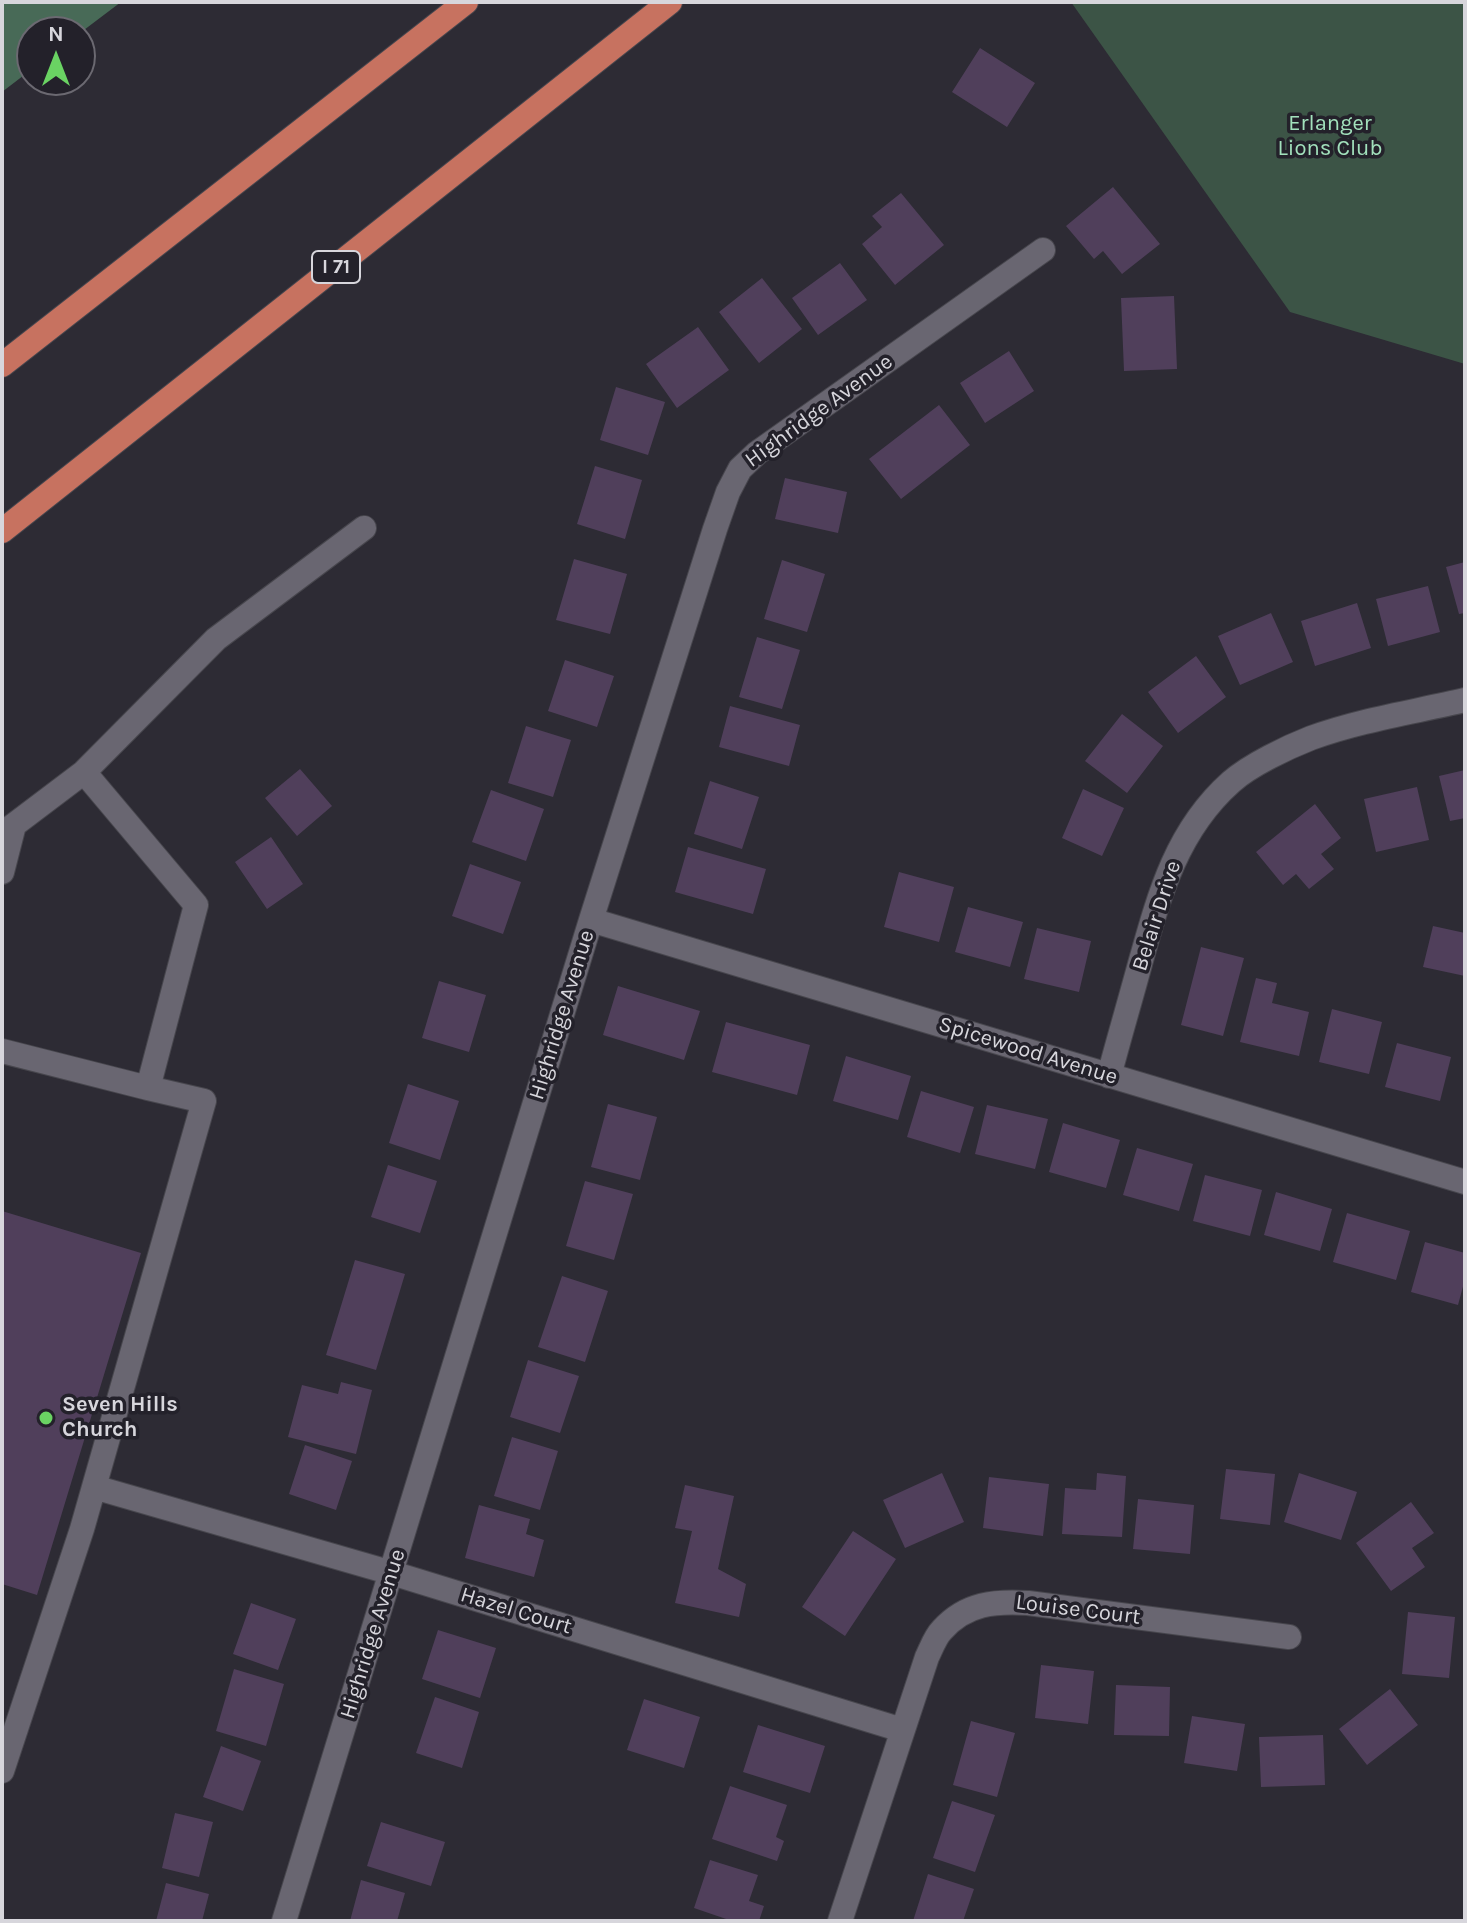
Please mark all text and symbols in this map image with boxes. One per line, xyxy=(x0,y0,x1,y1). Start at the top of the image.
north arrow xyxy=(16,16,96,96)
text: N xyxy=(48,21,64,47)
park label: Erlanger Lions Club xyxy=(1278,111,1382,162)
road number: I 71 xyxy=(312,251,360,283)
street label: Highridge Avenue xyxy=(740,349,898,473)
street label: Belair Drive xyxy=(1127,858,1187,974)
street label: Highridge Avenue xyxy=(524,927,600,1103)
street label: Spicewood Avenue xyxy=(935,1011,1121,1091)
place label: Seven Hills Church xyxy=(62,1392,178,1444)
marker: Seven Hills Church xyxy=(37,1409,55,1427)
street label: Highridge Avenue xyxy=(335,1546,411,1722)
street label: Hazel Court xyxy=(457,1582,575,1640)
street label: Louise Court xyxy=(1014,1589,1142,1631)

